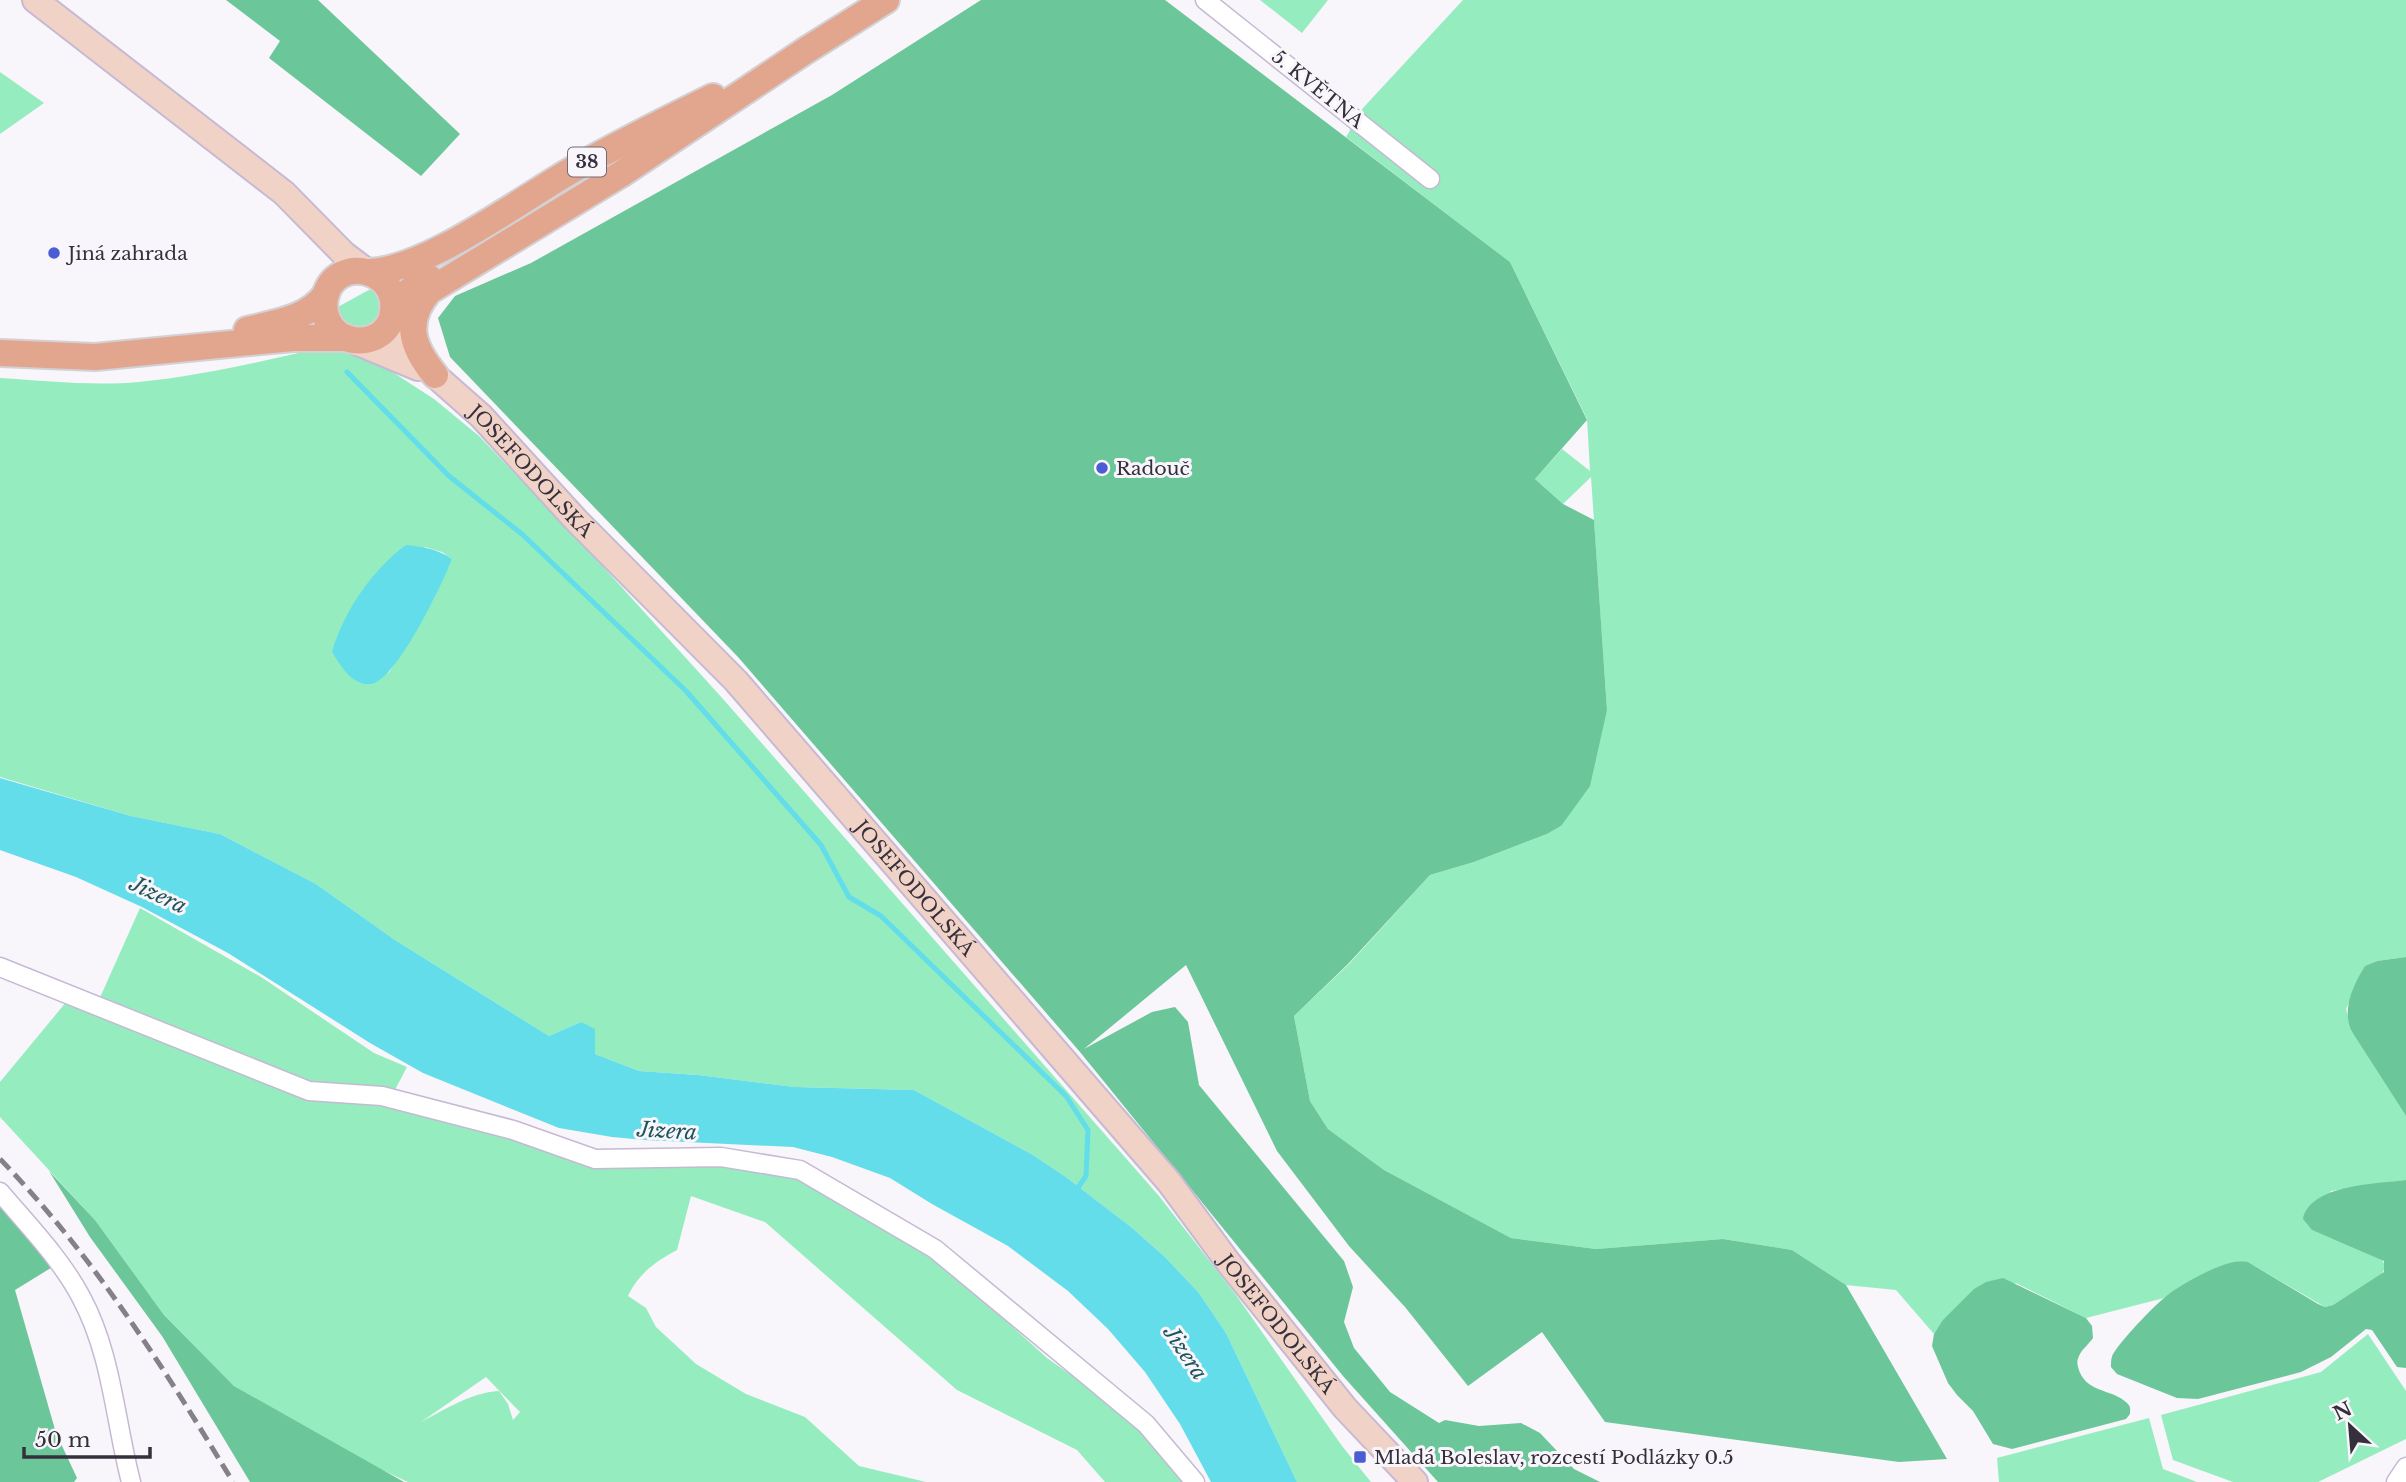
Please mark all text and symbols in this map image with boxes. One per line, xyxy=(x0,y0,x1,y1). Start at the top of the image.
street label: 5. KVĚTNA xyxy=(1267,45,1369,133)
road number: 38 xyxy=(568,148,606,176)
place label: Jiná zahrada xyxy=(65,242,188,265)
marker: Jiná zahrada xyxy=(46,245,62,261)
street label: JOSEFODOLSKÁ xyxy=(463,398,598,542)
place label: Radouč xyxy=(1116,457,1190,480)
marker: Radouč xyxy=(1094,460,1110,476)
street label: JOSEFODOLSKÁ xyxy=(848,813,980,961)
water label: Jizera xyxy=(124,870,191,919)
water label: Jizera xyxy=(635,1116,698,1146)
street label: JOSEFODOLSKÁ xyxy=(1213,1247,1340,1398)
water label: Jizera xyxy=(1157,1320,1213,1385)
north arrow xyxy=(2315,1391,2385,1461)
text: N xyxy=(2330,1397,2356,1425)
scale bar xyxy=(24,1416,150,1460)
text: 50 m xyxy=(35,1427,91,1453)
place label: Mladá Boleslav, rozcestí Podlázky 0.5 xyxy=(1374,1446,1734,1469)
marker: Mladá Boleslav, rozcestí Podlázky 0.5 xyxy=(1352,1449,1368,1465)

